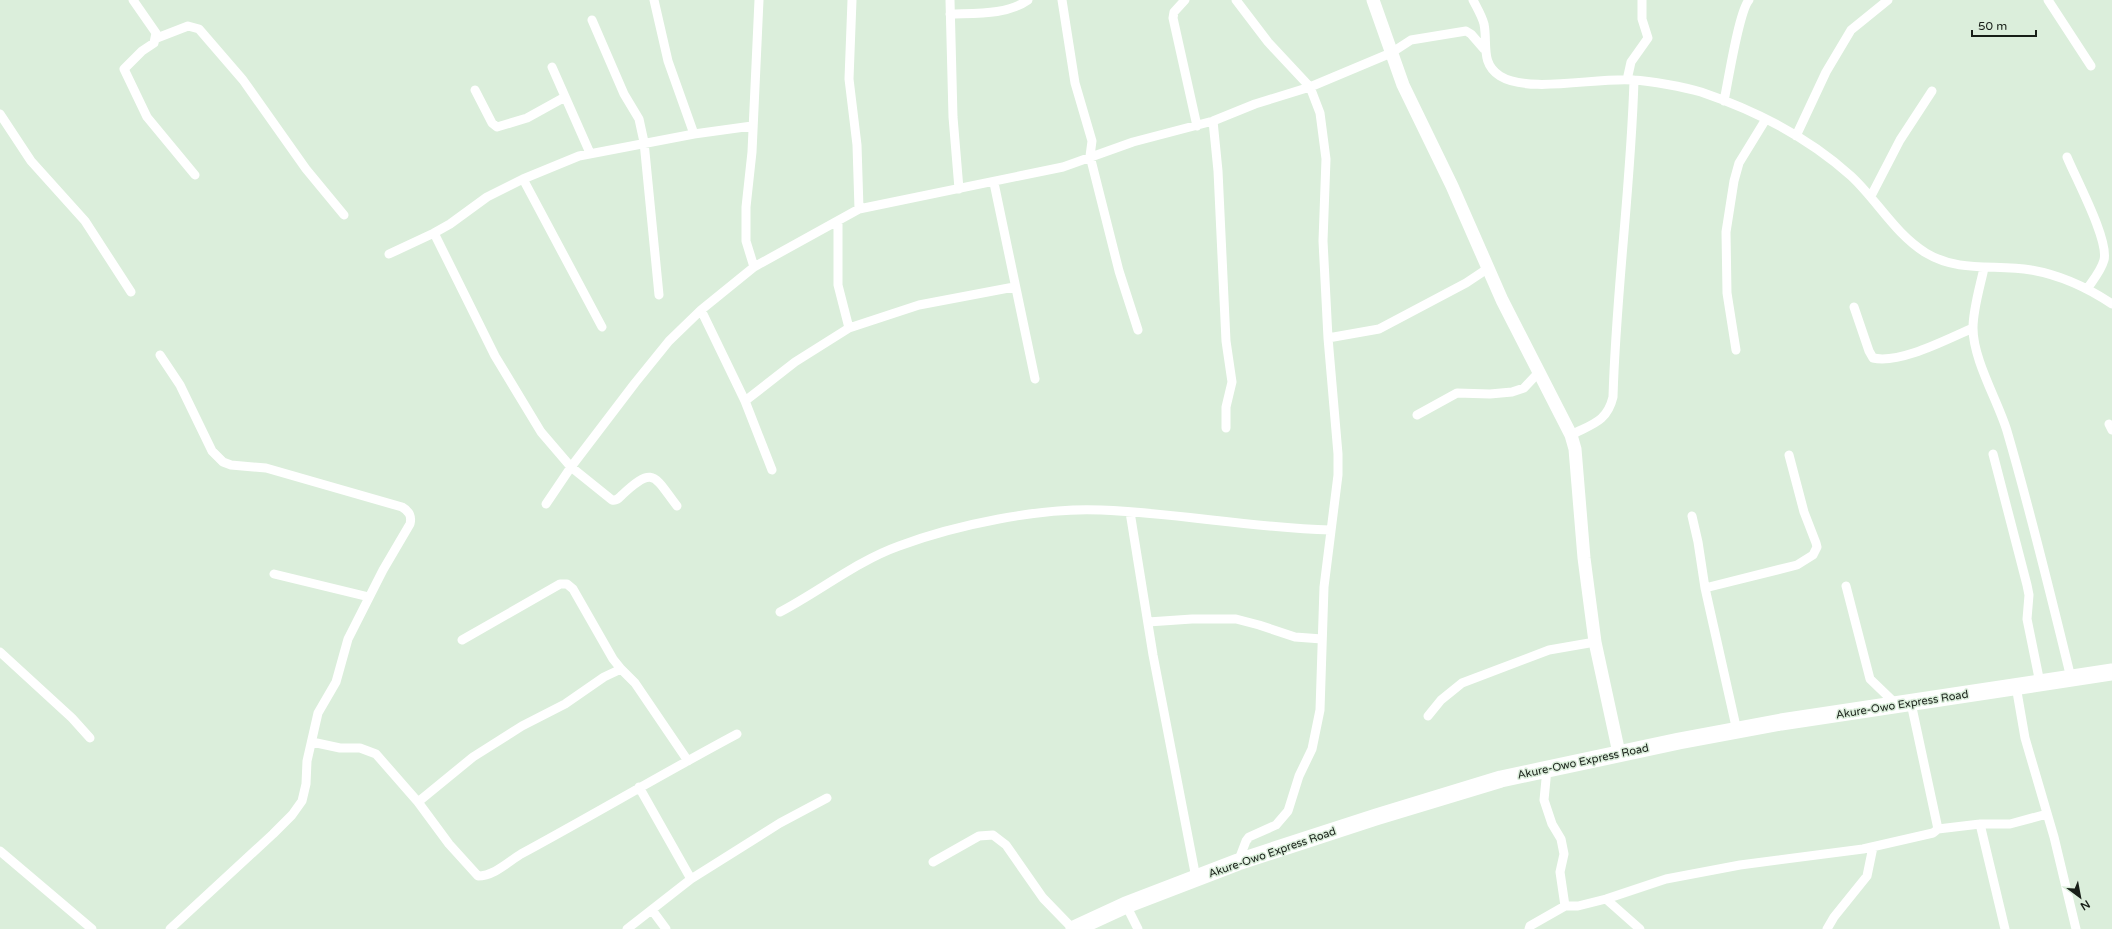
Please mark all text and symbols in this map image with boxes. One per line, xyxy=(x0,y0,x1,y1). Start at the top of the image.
scale bar xyxy=(1972,12,2036,38)
text: 50 m xyxy=(1978,19,2007,33)
street label: Akure-Owo Express Road xyxy=(1835,688,1969,721)
street label: Akure-Owo Express Road xyxy=(1516,741,1650,782)
street label: Akure-Owo Express Road xyxy=(1207,825,1338,880)
north arrow xyxy=(2060,877,2100,917)
text: N xyxy=(2078,897,2092,913)

